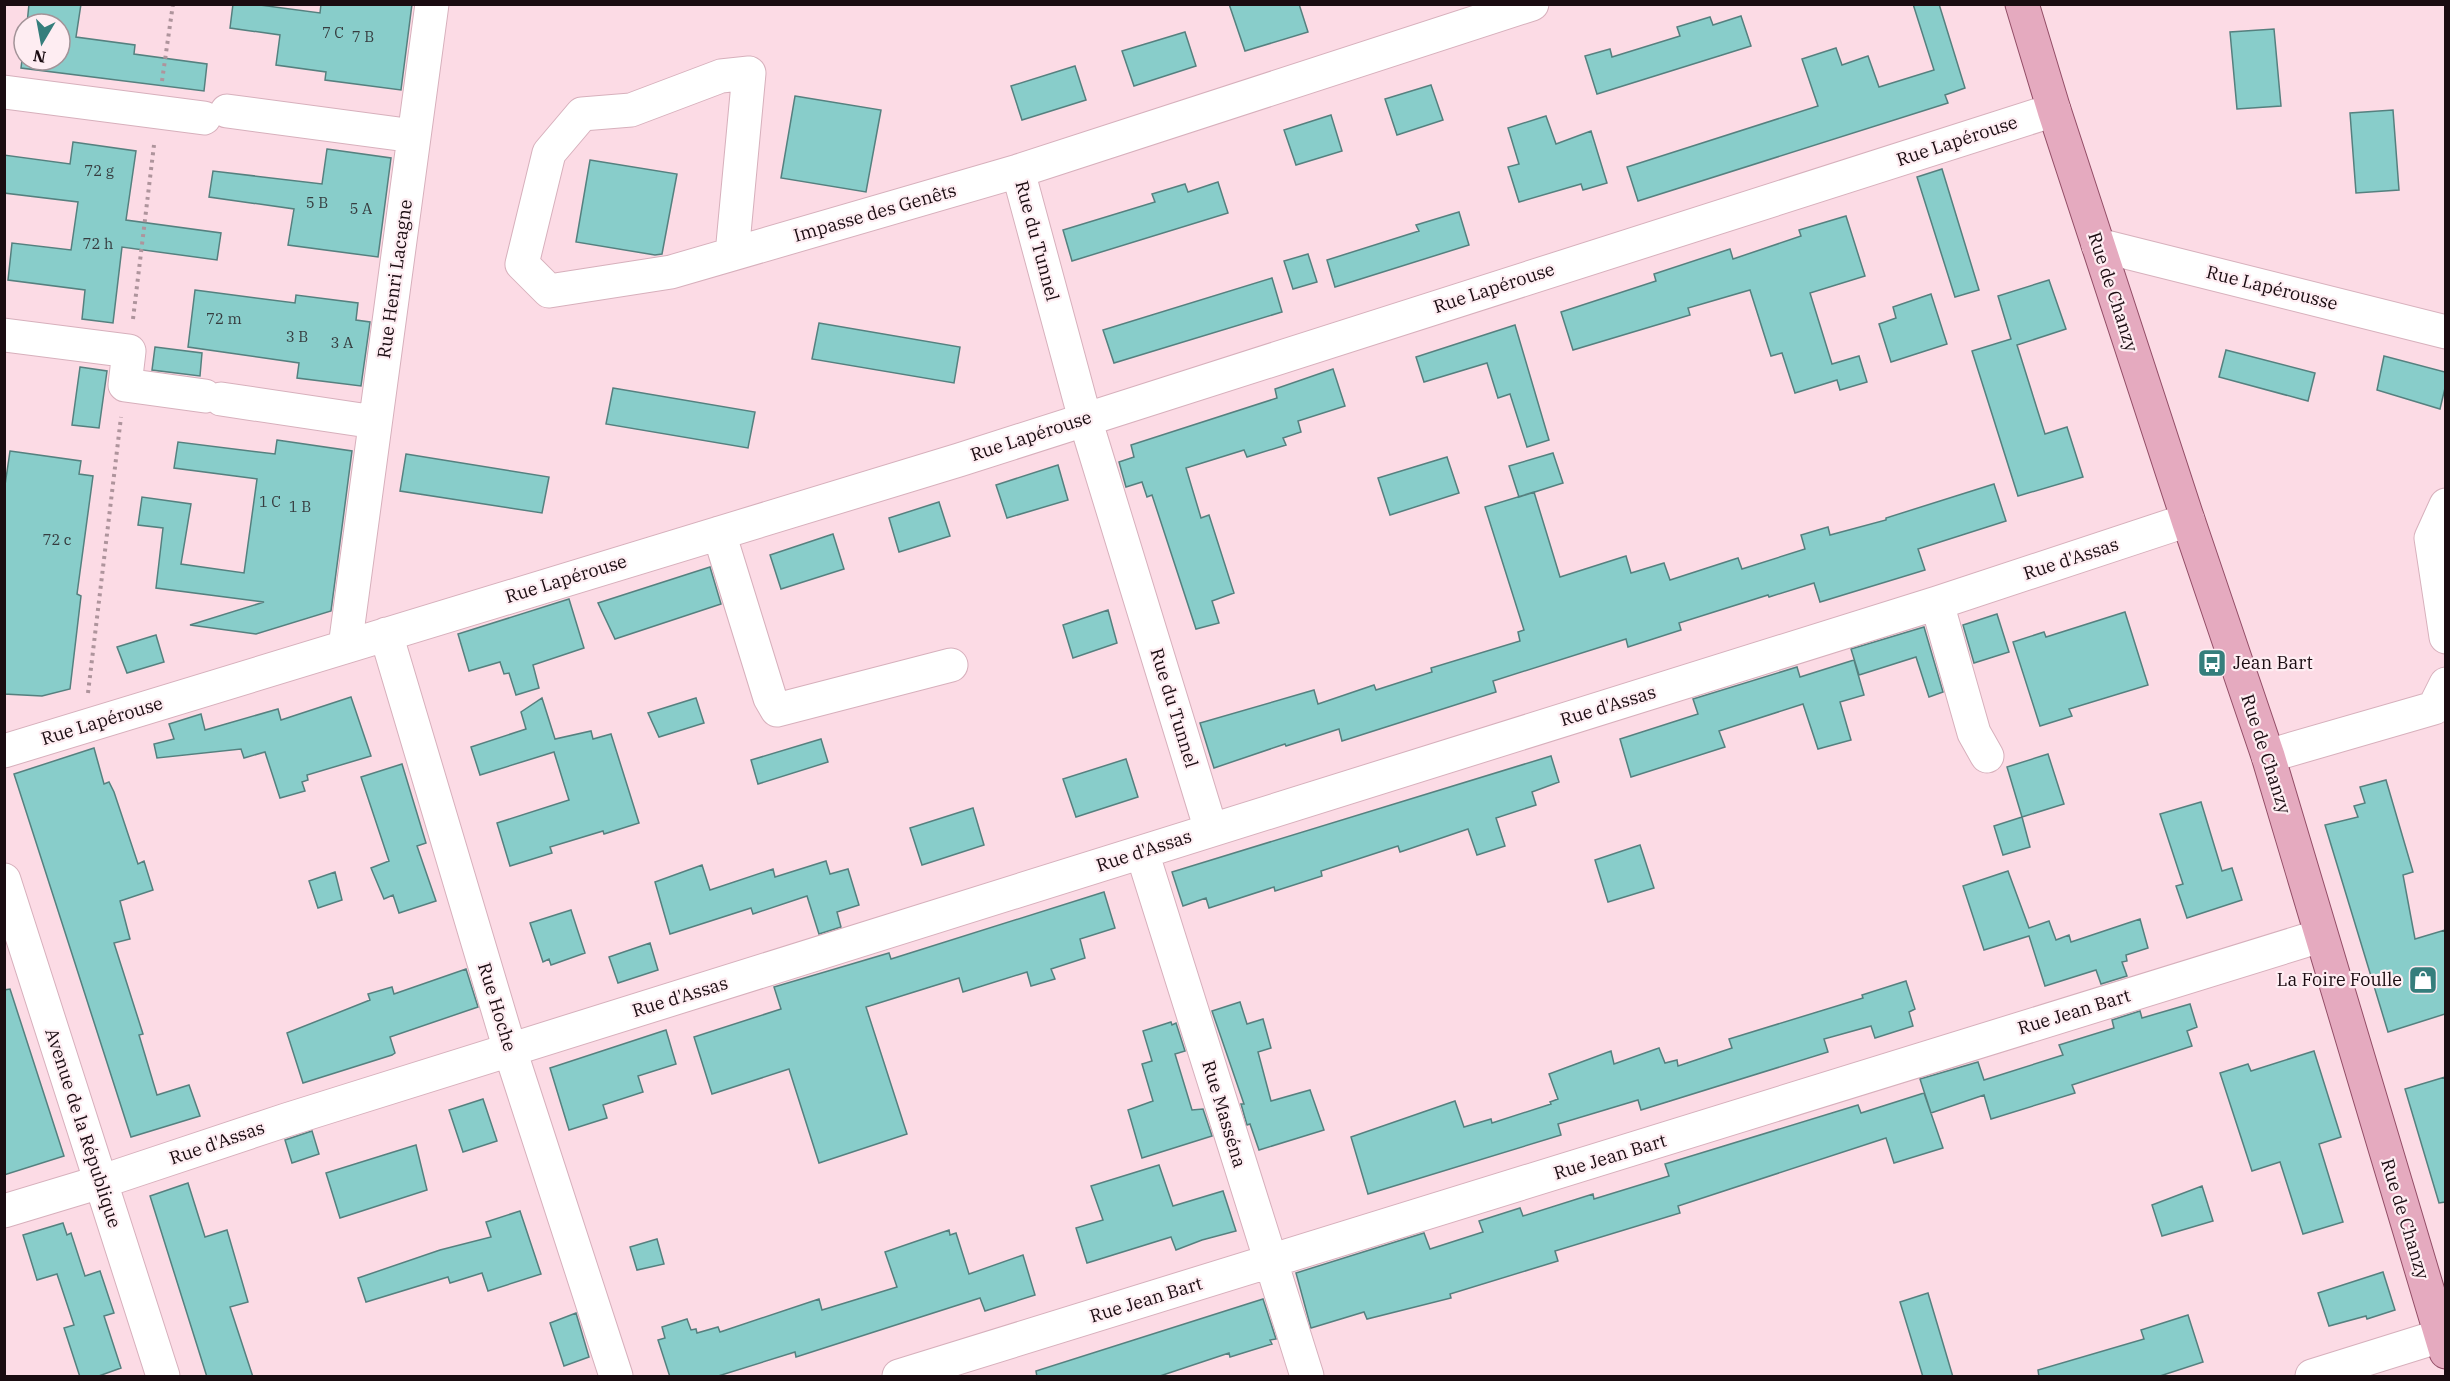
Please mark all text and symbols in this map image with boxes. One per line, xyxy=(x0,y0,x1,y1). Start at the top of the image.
north arrow xyxy=(12,12,72,72)
house number: 7 C xyxy=(322,23,344,42)
house number: 7 B xyxy=(352,27,374,46)
text: N xyxy=(31,46,47,68)
street label: Rue Lapérouse xyxy=(1893,110,2020,171)
house number: 72 g xyxy=(84,161,114,180)
street label: Impasse des Genêts xyxy=(791,178,959,247)
street label: Rue du Tunnel xyxy=(1010,178,1065,304)
house number: 5 B xyxy=(306,193,328,212)
street label: Rue Henri Lacagne xyxy=(372,198,417,360)
house number: 5 A xyxy=(350,199,373,218)
street label: Rue de Chanzy xyxy=(2083,229,2144,355)
house number: 72 h xyxy=(83,234,113,253)
street label: Rue Lapérouse xyxy=(1430,257,1557,318)
street label: Rue Lapérousse xyxy=(2204,260,2340,315)
house number: 72 m xyxy=(206,309,242,328)
house number: 3 B xyxy=(286,327,308,346)
house number: 3 A xyxy=(331,333,354,352)
street label: Rue Lapérouse xyxy=(967,405,1094,466)
house number: 1 C xyxy=(259,492,281,511)
house number: 1 B xyxy=(289,497,311,516)
house number: 72 c xyxy=(42,530,72,549)
street label: Rue d'Assas xyxy=(2020,532,2122,585)
street label: Rue Lapérouse xyxy=(502,549,629,608)
street label: Rue du Tunnel xyxy=(1145,645,1204,770)
bus stop icon: Jean Bart xyxy=(2196,647,2228,679)
place label: Jean Bart xyxy=(2233,651,2313,674)
street label: Rue d'Assas xyxy=(1557,680,1659,731)
street label: Rue Lapérouse xyxy=(38,691,165,750)
street label: Rue de Chanzy xyxy=(2236,691,2297,817)
street label: Rue d'Assas xyxy=(1093,824,1195,877)
street label: Rue Hoche xyxy=(473,960,522,1054)
shop icon: La Foire Foulle xyxy=(2407,964,2439,996)
place label: La Foire Foulle xyxy=(2277,968,2402,991)
street label: Rue d'Assas xyxy=(629,971,731,1022)
street label: Rue Jean Bart xyxy=(2015,983,2133,1040)
street label: Avenue de la République xyxy=(40,1025,127,1231)
street label: Rue Masséna xyxy=(1197,1057,1252,1170)
street label: Rue d'Assas xyxy=(166,1116,267,1170)
street label: Rue Jean Bart xyxy=(1551,1128,1669,1185)
street label: Rue de Chanzy xyxy=(2376,1156,2435,1282)
street label: Rue Jean Bart xyxy=(1087,1271,1205,1328)

